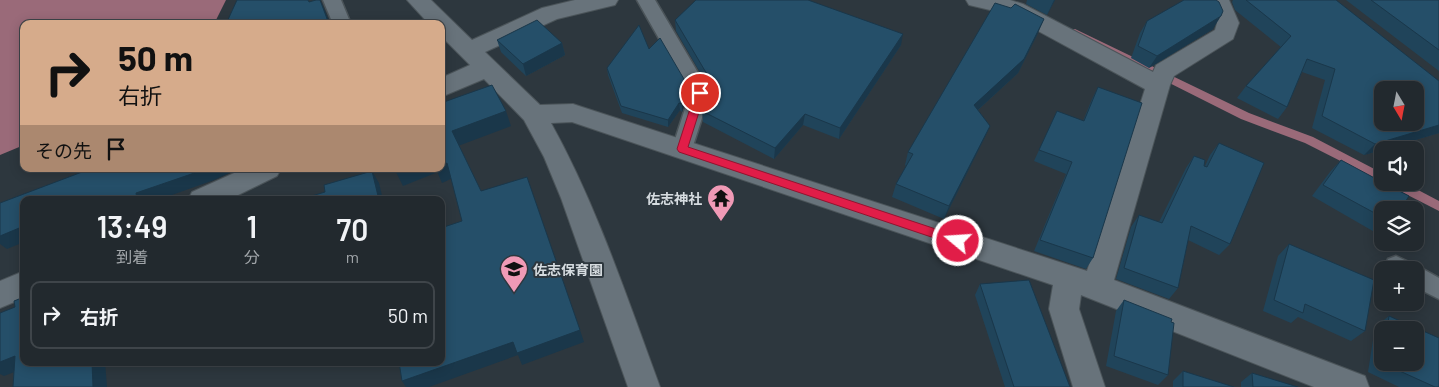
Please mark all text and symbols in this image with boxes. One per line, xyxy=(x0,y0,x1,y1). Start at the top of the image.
text: 50 m xyxy=(118,36,193,78)
icon: right xyxy=(35,40,100,105)
pin xyxy=(679,72,721,114)
icon: arrive xyxy=(686,79,714,107)
north arrow xyxy=(1374,81,1424,131)
map controls xyxy=(1374,81,1424,371)
text: 右折 xyxy=(118,82,162,108)
icon: arrive xyxy=(102,135,130,163)
text: その先 xyxy=(35,139,92,162)
button: sound xyxy=(1374,141,1424,191)
temple icon: 佐志神社 xyxy=(706,183,736,222)
place label: 佐志神社 xyxy=(646,190,702,207)
button: layers xyxy=(1374,201,1424,251)
text: 13:49 xyxy=(97,208,167,244)
text: 1 xyxy=(247,208,257,244)
text: 70 xyxy=(337,211,368,247)
position arrow xyxy=(931,214,983,266)
text: 到着 xyxy=(116,247,148,266)
text: 分 xyxy=(244,247,260,266)
text: m xyxy=(346,247,359,266)
school or university icon: 佐志保育園 xyxy=(499,254,529,293)
place label: 佐志保育園 xyxy=(533,261,603,278)
button: + xyxy=(1374,261,1424,311)
icon: right xyxy=(37,301,65,329)
text: 50 m xyxy=(388,304,428,327)
text: 右折 xyxy=(80,305,118,328)
button: − xyxy=(1374,321,1424,371)

